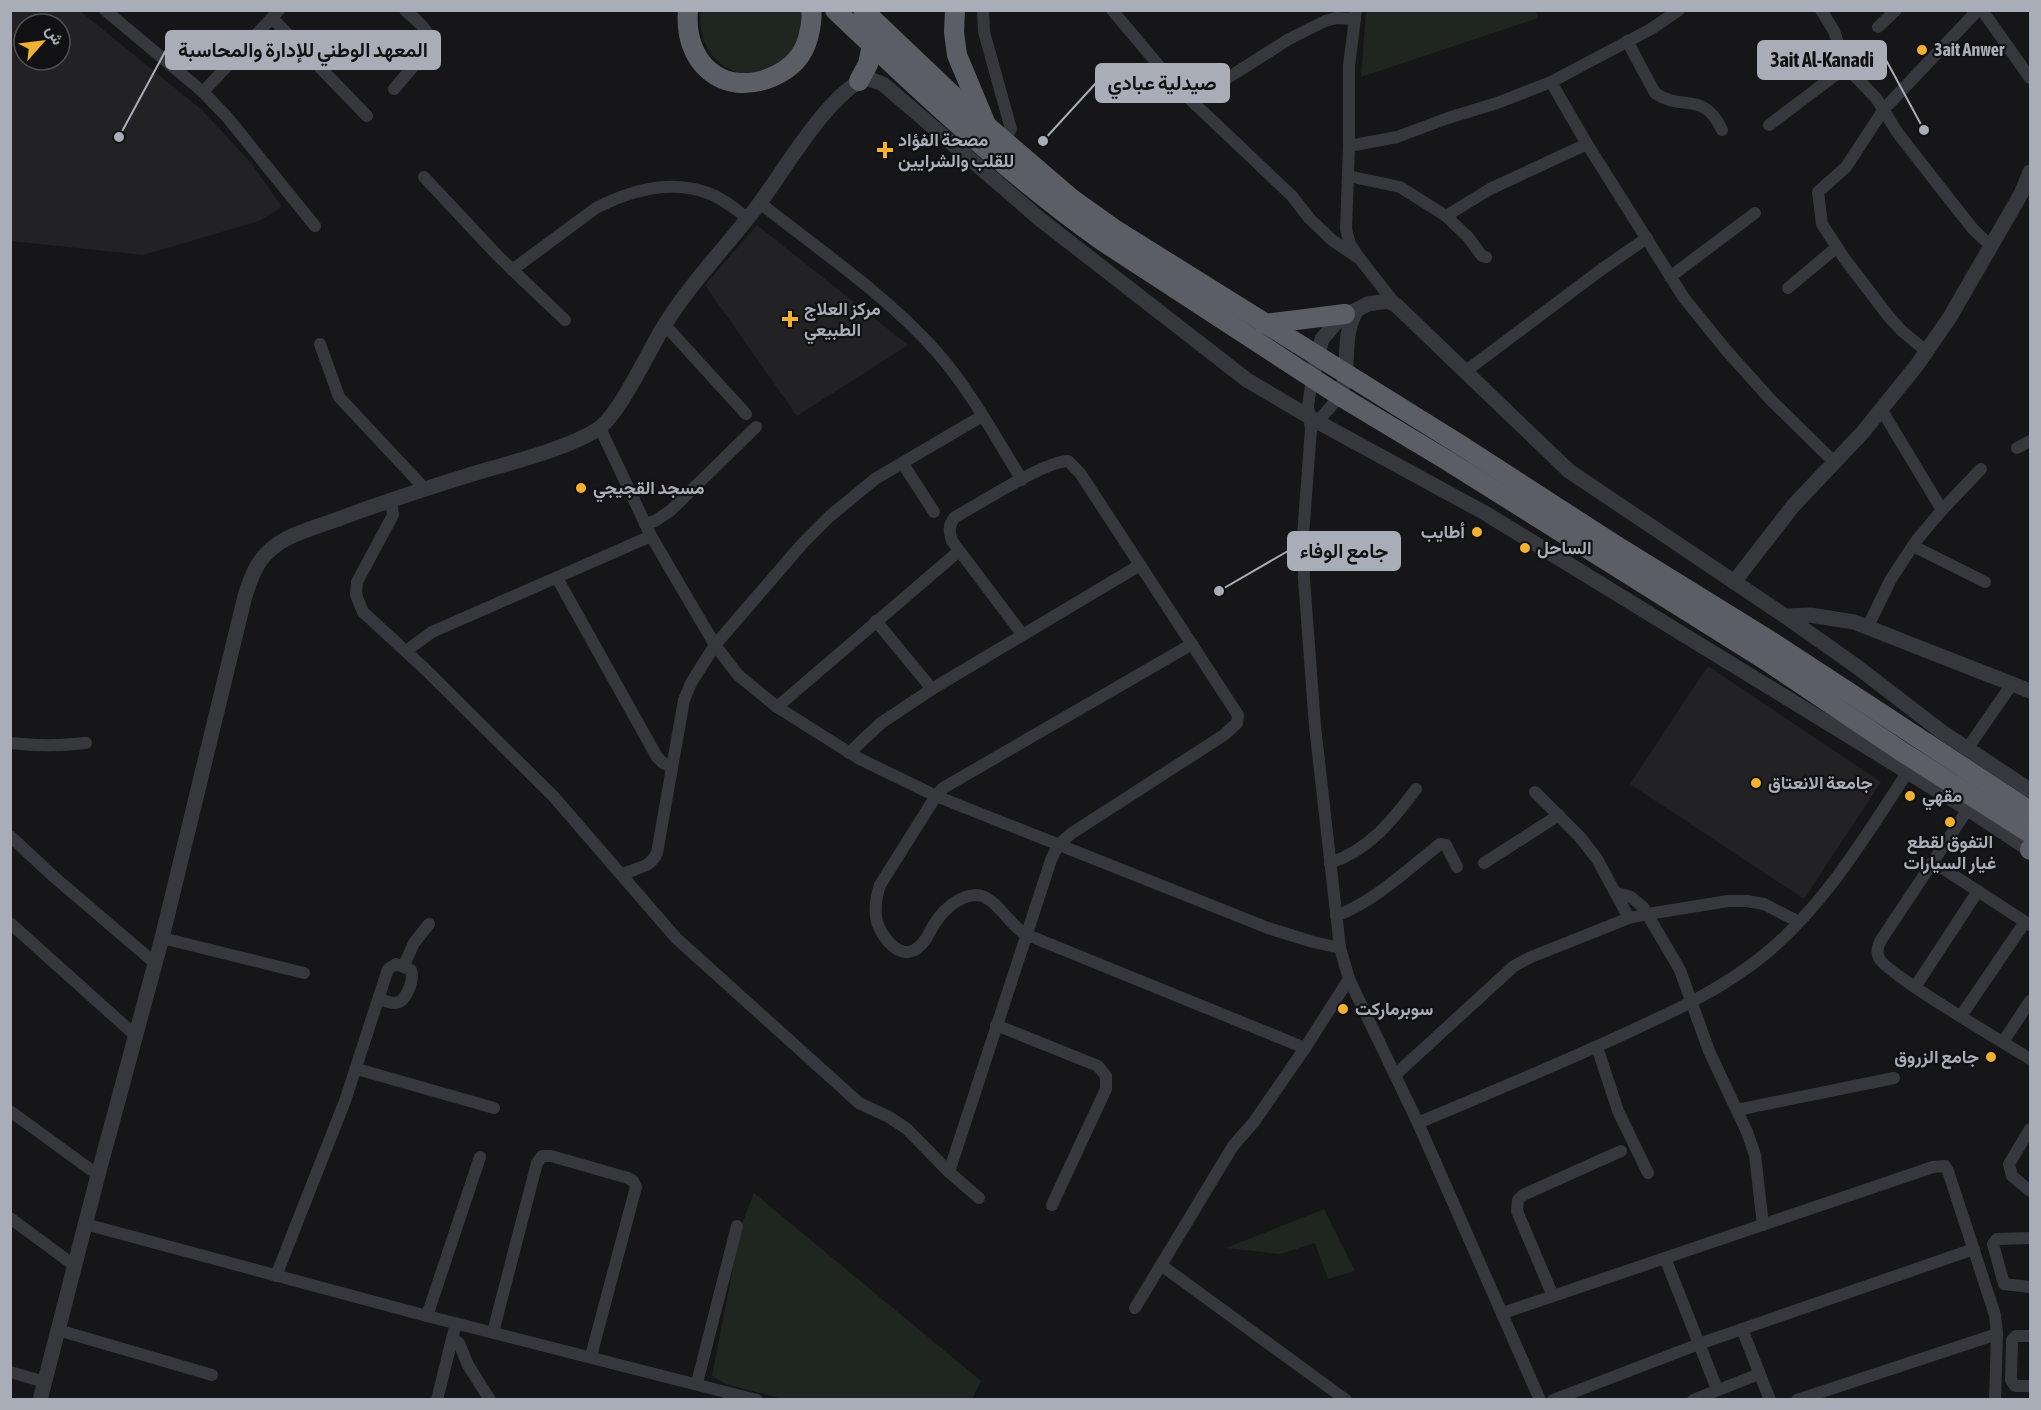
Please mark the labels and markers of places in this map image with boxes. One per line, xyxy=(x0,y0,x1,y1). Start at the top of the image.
callout: المعهد الوطني للإدارة والمحاسبة xyxy=(166,31,440,69)
place label: 3ait Anwer xyxy=(1934,39,2005,60)
callout: 3ait Al-Kanadi xyxy=(1758,41,1886,79)
marker: 3ait Anwer xyxy=(1915,43,1929,57)
callout: صيدلية عبادي xyxy=(1096,64,1229,102)
place label: مصحة الفؤاد للقلب والشرايين xyxy=(898,129,1014,172)
marker: مصحة الفؤاد للقلب والشرايين xyxy=(876,141,894,159)
place label: مركز العلاج الطبيعي xyxy=(804,298,881,345)
marker: مركز العلاج الطبيعي xyxy=(781,310,799,328)
place label: مسجد القجيجي xyxy=(593,477,705,503)
marker: مسجد القجيجي xyxy=(574,481,588,495)
place label: أطايب xyxy=(1421,521,1465,543)
marker: أطايب xyxy=(1470,525,1484,539)
callout: جامع الوفاء xyxy=(1288,532,1400,570)
place label: الساحل xyxy=(1537,537,1592,559)
marker: الساحل xyxy=(1518,541,1532,555)
place label: جامعة الانعتاق xyxy=(1768,772,1873,794)
marker: جامعة الانعتاق xyxy=(1749,776,1763,790)
place label: مقهي xyxy=(1922,785,1962,811)
marker: مقهي xyxy=(1903,789,1917,803)
marker: التفوق لقطع غيار السيارات xyxy=(1943,815,1957,829)
place label: التفوق لقطع غيار السيارات xyxy=(1904,831,1996,874)
place label: سوبرماركت xyxy=(1355,998,1433,1020)
marker: سوبرماركت xyxy=(1336,1002,1350,1016)
place label: جامع الزروق xyxy=(1894,1046,1979,1069)
marker: جامع الزروق xyxy=(1984,1050,1998,1064)

